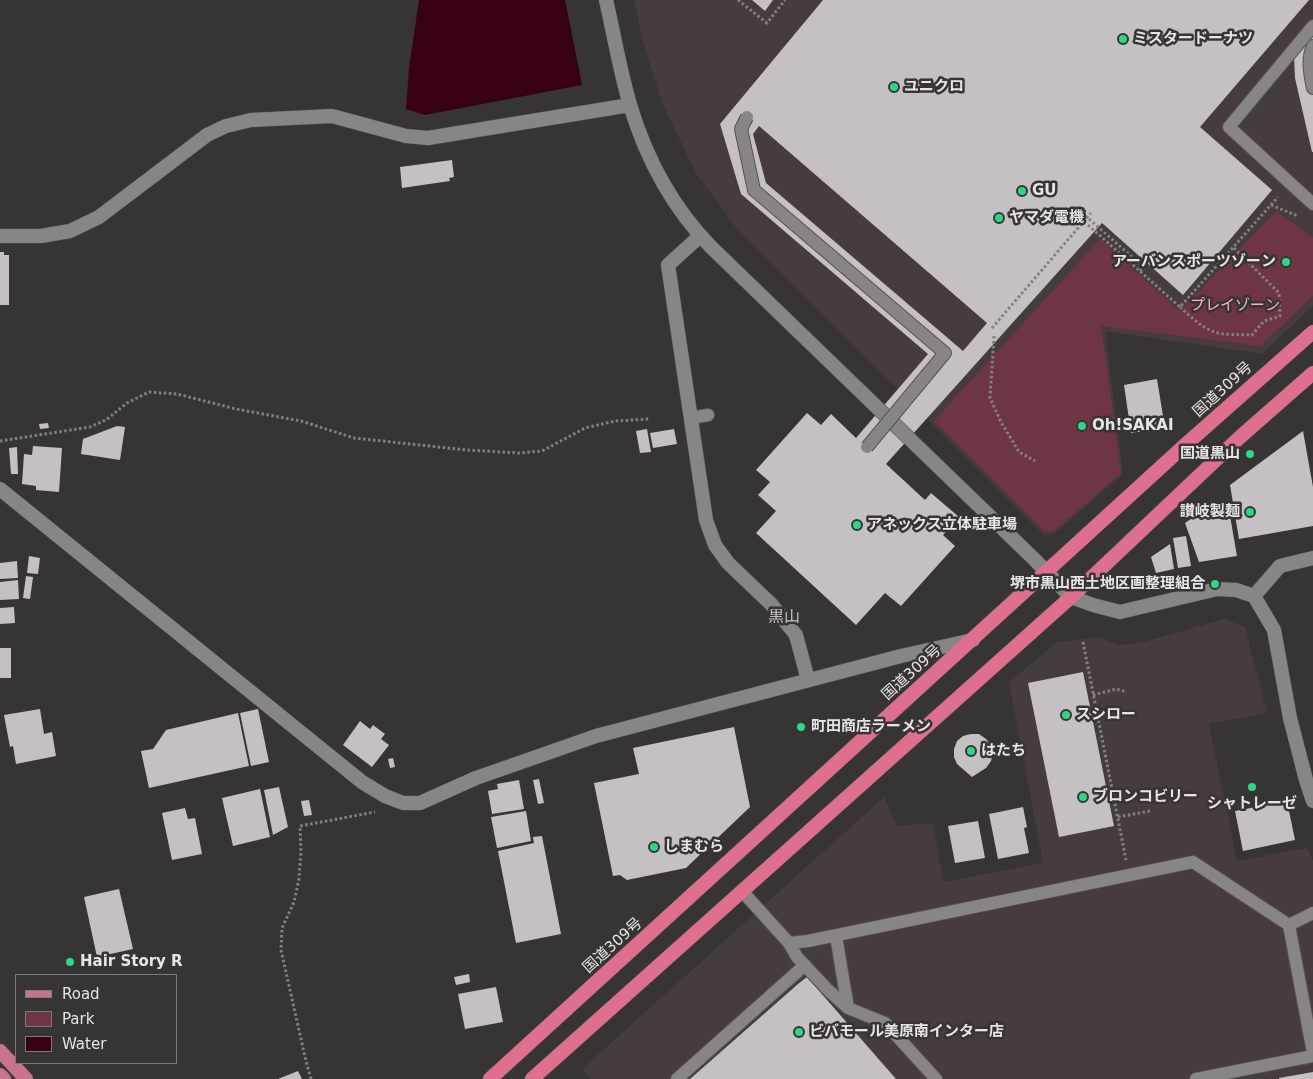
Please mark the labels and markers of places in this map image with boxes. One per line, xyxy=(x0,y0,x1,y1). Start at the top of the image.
place label: ミスタードーナツ xyxy=(1133,30,1253,48)
marker: ミスタードーナツ xyxy=(1117,33,1129,45)
place label: ユニクロ xyxy=(904,78,964,96)
marker: ユニクロ xyxy=(888,81,900,93)
place label: GU xyxy=(1032,182,1056,200)
marker: GU xyxy=(1016,185,1028,197)
place label: ヤマダ電機 xyxy=(1009,209,1084,227)
marker: ヤマダ電機 xyxy=(993,212,1005,224)
place label: アーバンスポーツゾーン xyxy=(1112,253,1276,271)
marker: アーバンスポーツゾーン xyxy=(1280,256,1292,268)
place label: Oh!SAKAI xyxy=(1092,417,1173,435)
marker: Oh!SAKAI xyxy=(1076,420,1088,432)
place label: 国道黒山 xyxy=(1180,445,1240,463)
marker: 国道黒山 xyxy=(1244,448,1256,460)
place label: 讃岐製麺 xyxy=(1180,503,1240,521)
marker: 讃岐製麺 xyxy=(1244,506,1256,518)
place label: アネックス立体駐車場 xyxy=(867,516,1017,534)
marker: アネックス立体駐車場 xyxy=(851,519,863,531)
place label: 堺市黒山西土地区画整理組合 xyxy=(1010,575,1205,593)
marker: 堺市黒山西土地区画整理組合 xyxy=(1209,578,1221,590)
place label: スシロー xyxy=(1076,706,1136,724)
marker: スシロー xyxy=(1060,709,1072,721)
place label: 町田商店ラーメン xyxy=(811,718,931,736)
marker: 町田商店ラーメン xyxy=(795,721,807,733)
place label: はたち xyxy=(981,742,1026,760)
marker: はたち xyxy=(965,745,977,757)
marker: シャトレーゼ xyxy=(1246,781,1258,793)
place label: ブロンコビリー xyxy=(1093,788,1198,806)
marker: ブロンコビリー xyxy=(1077,791,1089,803)
place label: シャトレーゼ xyxy=(1207,795,1297,813)
place label: しまむら xyxy=(664,838,724,856)
marker: しまむら xyxy=(648,841,660,853)
place label: Hair Story R xyxy=(80,953,183,971)
marker: Hair Story R xyxy=(64,956,76,968)
place label: ビバモール美原南インター店 xyxy=(809,1023,1004,1041)
marker: ビバモール美原南インター店 xyxy=(793,1026,805,1038)

